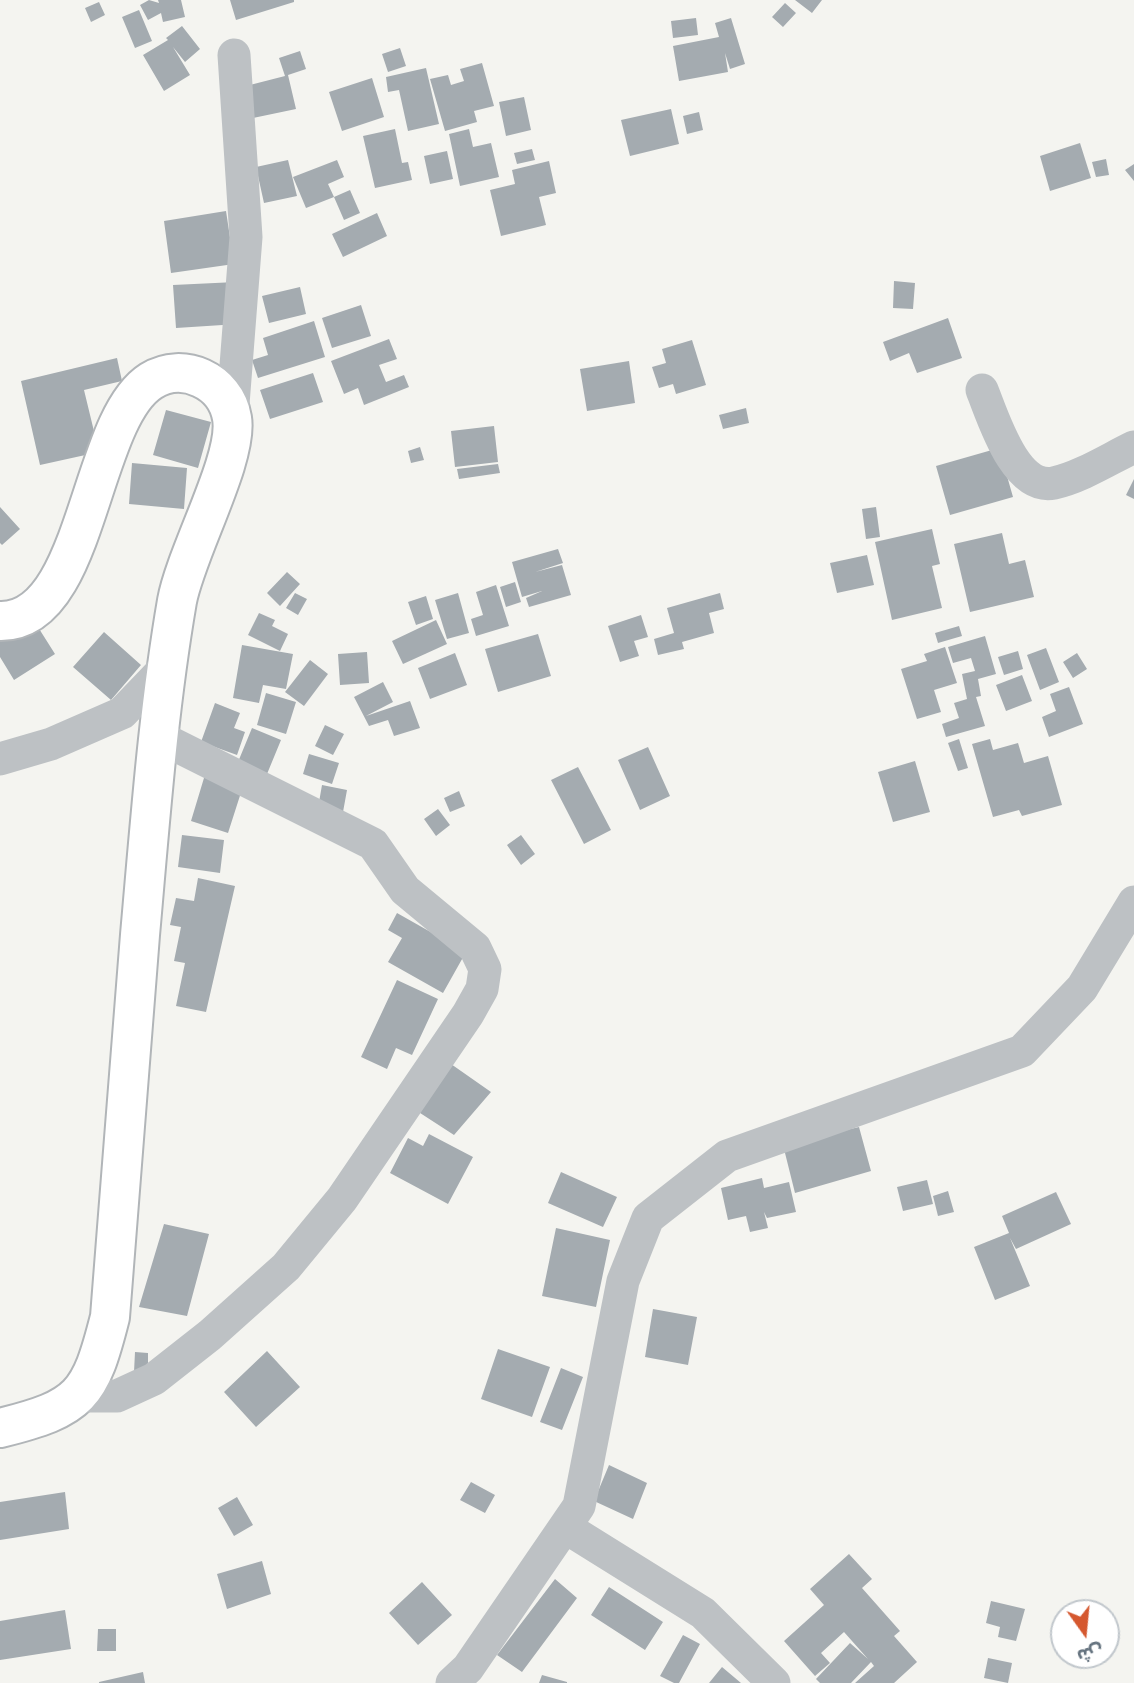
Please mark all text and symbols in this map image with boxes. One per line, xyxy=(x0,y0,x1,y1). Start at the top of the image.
north arrow xyxy=(1050,1599,1120,1669)
text: ش xyxy=(1074,1638,1106,1667)

